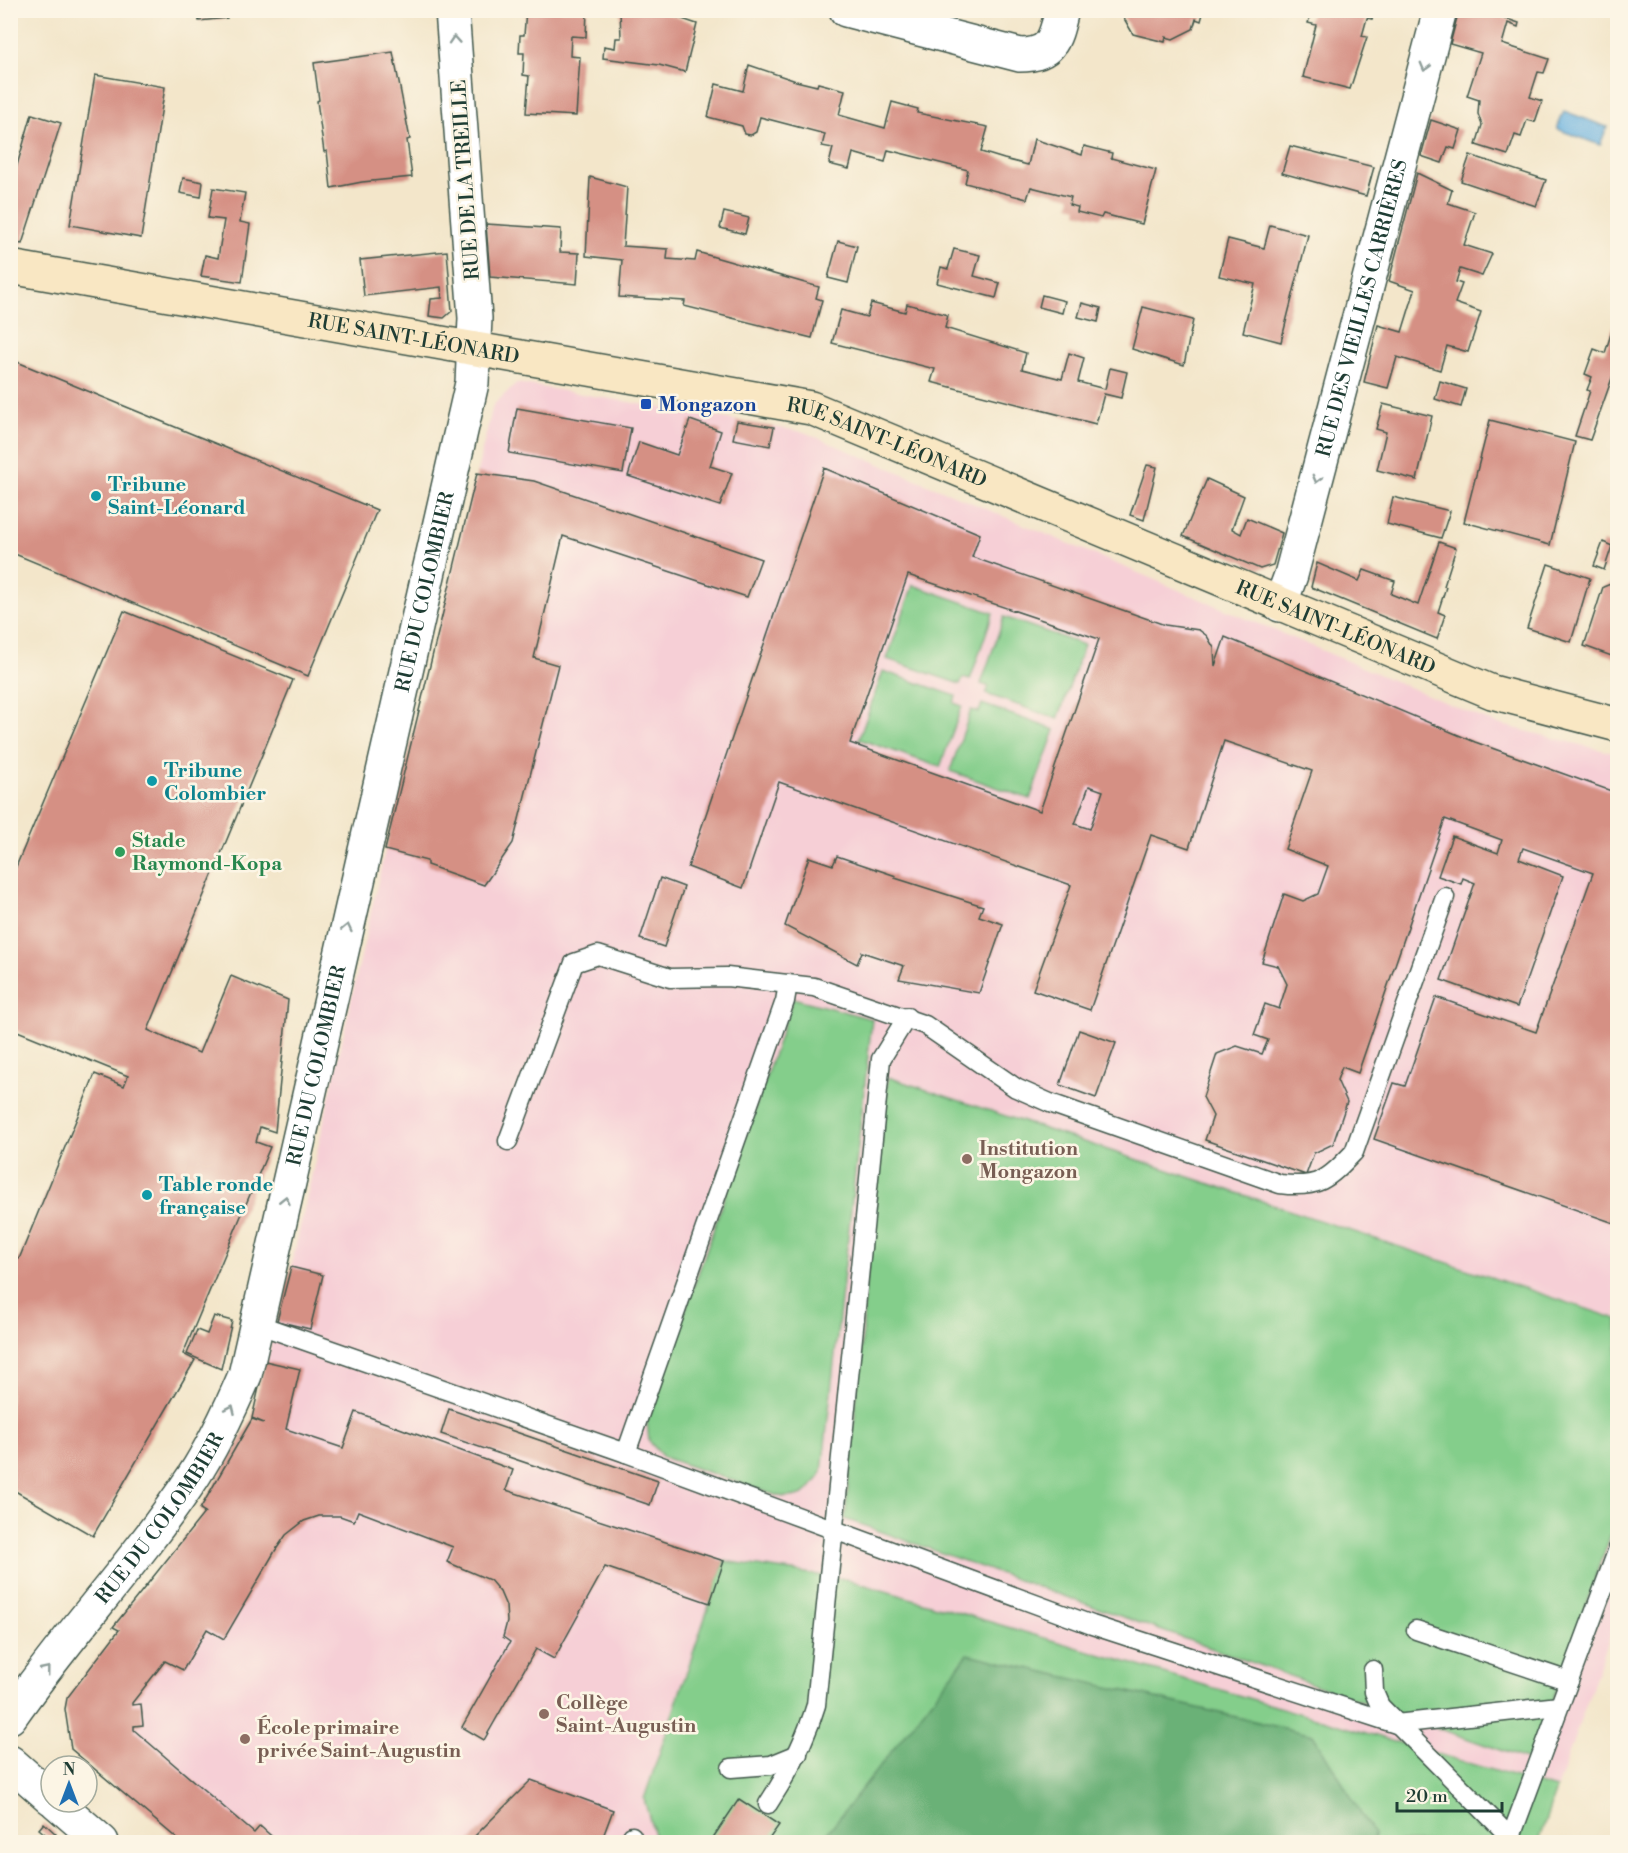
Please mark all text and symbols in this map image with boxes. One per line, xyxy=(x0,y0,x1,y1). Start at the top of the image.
one-way arrow xyxy=(448,35,461,44)
one-way arrow xyxy=(1419,62,1432,72)
street label: RUE DE LA TREILLE xyxy=(447,79,486,281)
street label: RUE DES VIEILLES CARRIÈRES xyxy=(1312,157,1414,460)
street label: RUE SAINT-LÉONARD xyxy=(306,309,521,370)
place label: Mongazon xyxy=(658,393,757,418)
street label: RUE SAINT-LÉONARD xyxy=(785,393,990,494)
marker: Mongazon xyxy=(639,397,653,411)
place label: Tribune Saint-Léonard xyxy=(108,473,246,521)
one-way arrow xyxy=(1311,474,1324,484)
street label: RUE DU COLOMBIER xyxy=(391,488,461,695)
marker: Tribune Saint-Léonard xyxy=(89,489,103,503)
street label: RUE SAINT-LÉONARD xyxy=(1232,576,1439,681)
place label: Tribune Colombier xyxy=(164,759,266,807)
marker: Tribune Colombier xyxy=(145,774,159,788)
place label: Stade Raymond-Kopa xyxy=(132,829,282,877)
marker: Stade Raymond-Kopa xyxy=(113,845,127,859)
one-way arrow xyxy=(340,924,353,934)
street label: RUE DU COLOMBIER xyxy=(282,962,353,1169)
place label: Institution Mongazon xyxy=(979,1137,1079,1185)
marker: Institution Mongazon xyxy=(960,1152,974,1166)
place label: Table ronde française xyxy=(159,1173,274,1221)
marker: Table ronde française xyxy=(140,1188,154,1202)
one-way arrow xyxy=(278,1196,291,1206)
one-way arrow xyxy=(223,1404,235,1415)
street label: RUE DU COLOMBIER xyxy=(91,1428,231,1610)
one-way arrow xyxy=(38,1666,49,1677)
place label: Collège Saint-Augustin xyxy=(556,1691,697,1739)
marker: Collège Saint-Augustin xyxy=(537,1707,551,1721)
place label: École primaire privée Saint-Augustin xyxy=(257,1715,462,1764)
marker: École primaire privée Saint-Augustin xyxy=(238,1732,252,1746)
north arrow xyxy=(39,1754,99,1814)
text: N xyxy=(63,1760,76,1780)
scale bar xyxy=(1397,1775,1502,1813)
text: 20 m xyxy=(1406,1785,1448,1808)

